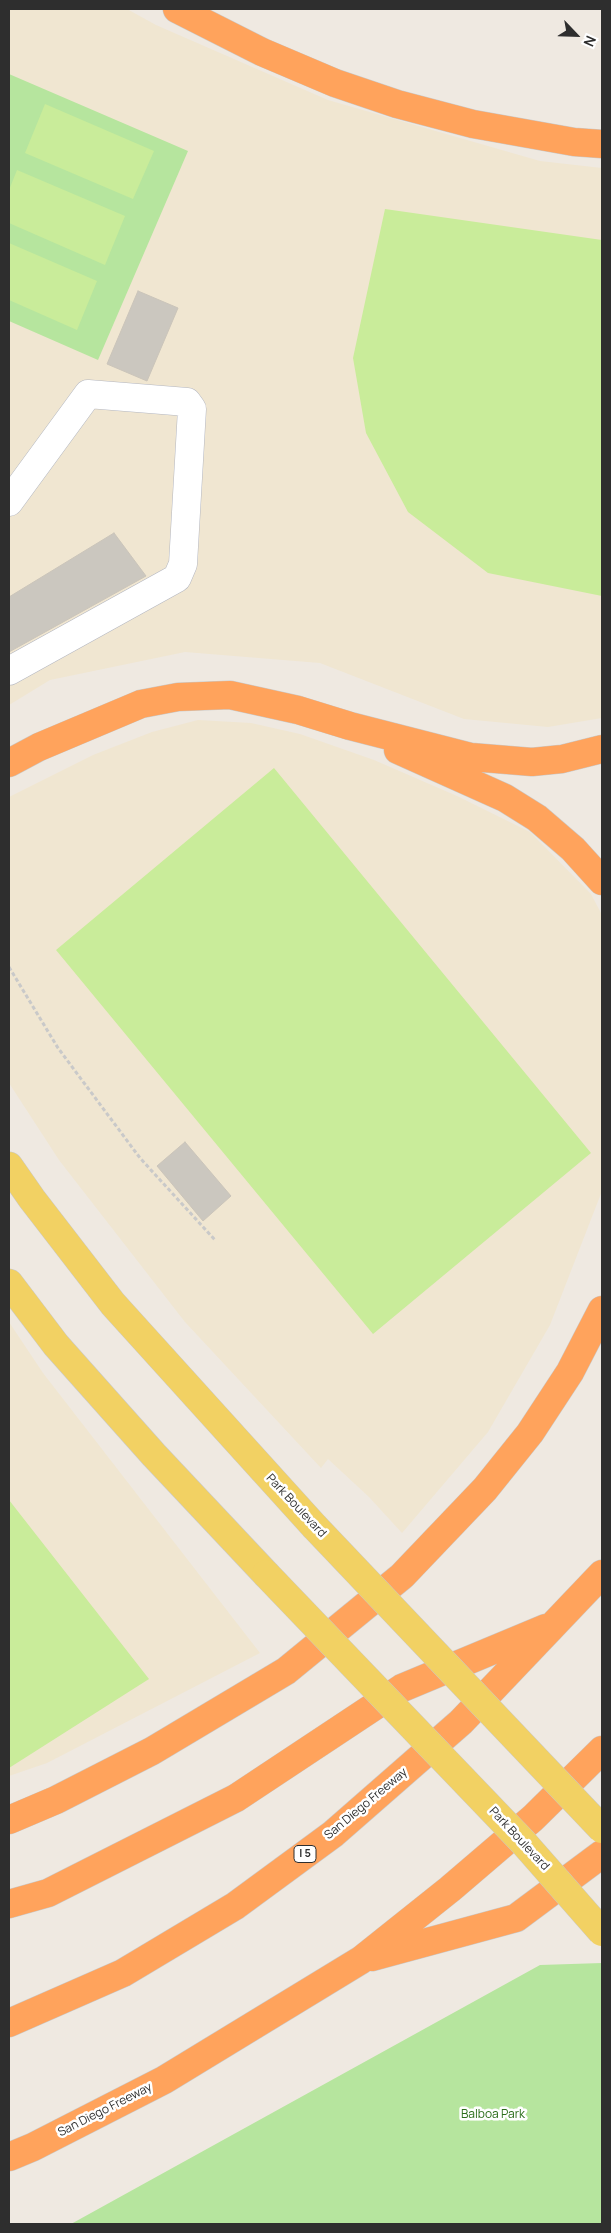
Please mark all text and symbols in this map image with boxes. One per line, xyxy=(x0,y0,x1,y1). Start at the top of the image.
north arrow xyxy=(551,10,601,60)
text: N xyxy=(579,33,601,50)
street label: Park Boulevard xyxy=(263,1471,329,1541)
street label: San Diego Freeway xyxy=(322,1765,410,1843)
street label: Park Boulevard xyxy=(486,1804,552,1874)
road number: I 5 xyxy=(294,1846,316,1862)
street label: San Diego Freeway xyxy=(56,2080,154,2140)
park label: Balboa Park xyxy=(461,2108,525,2122)

